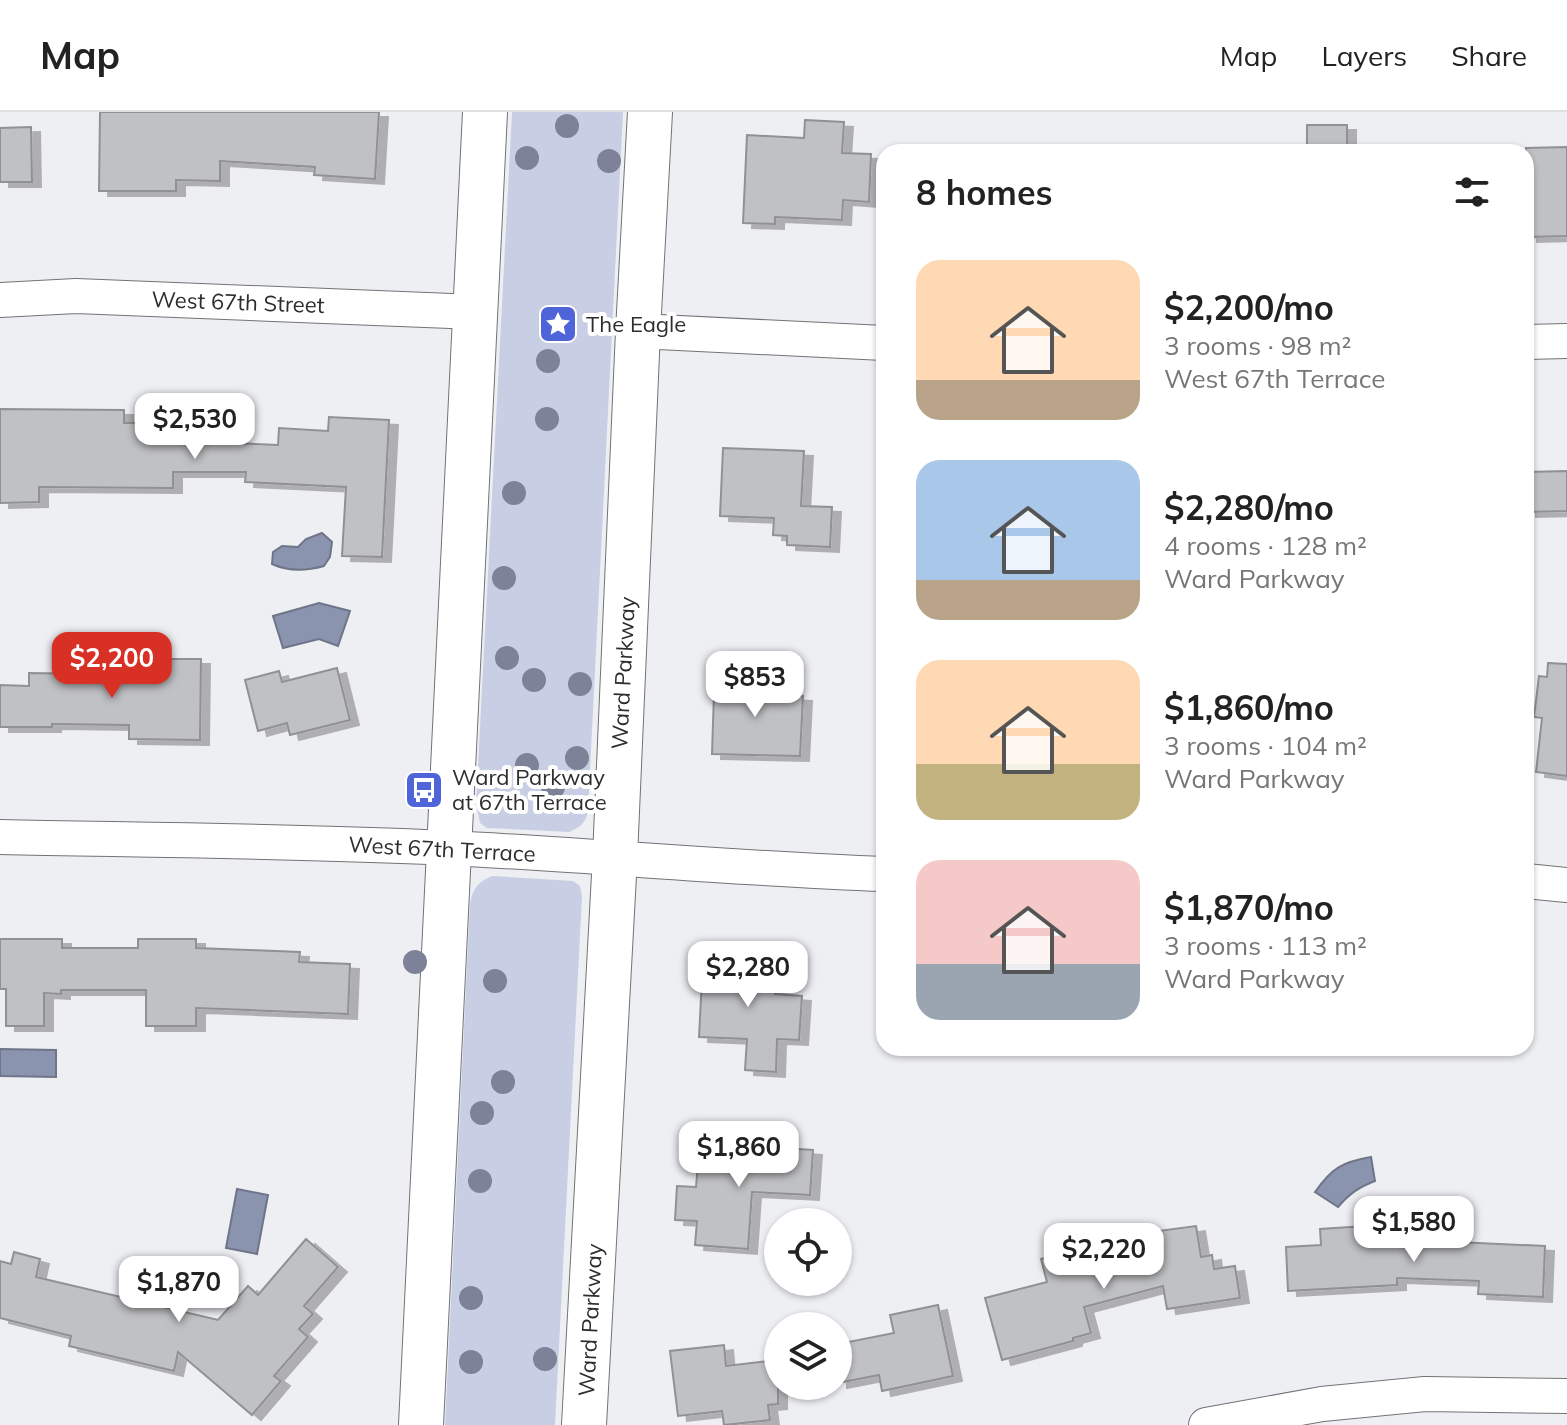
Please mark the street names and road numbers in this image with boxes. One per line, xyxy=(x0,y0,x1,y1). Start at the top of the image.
street label: West 67th Street xyxy=(151,285,325,319)
street label: Ward Parkway xyxy=(605,596,641,750)
street label: West 67th Terrace xyxy=(348,830,536,868)
street label: Ward Parkway xyxy=(572,1243,608,1397)

